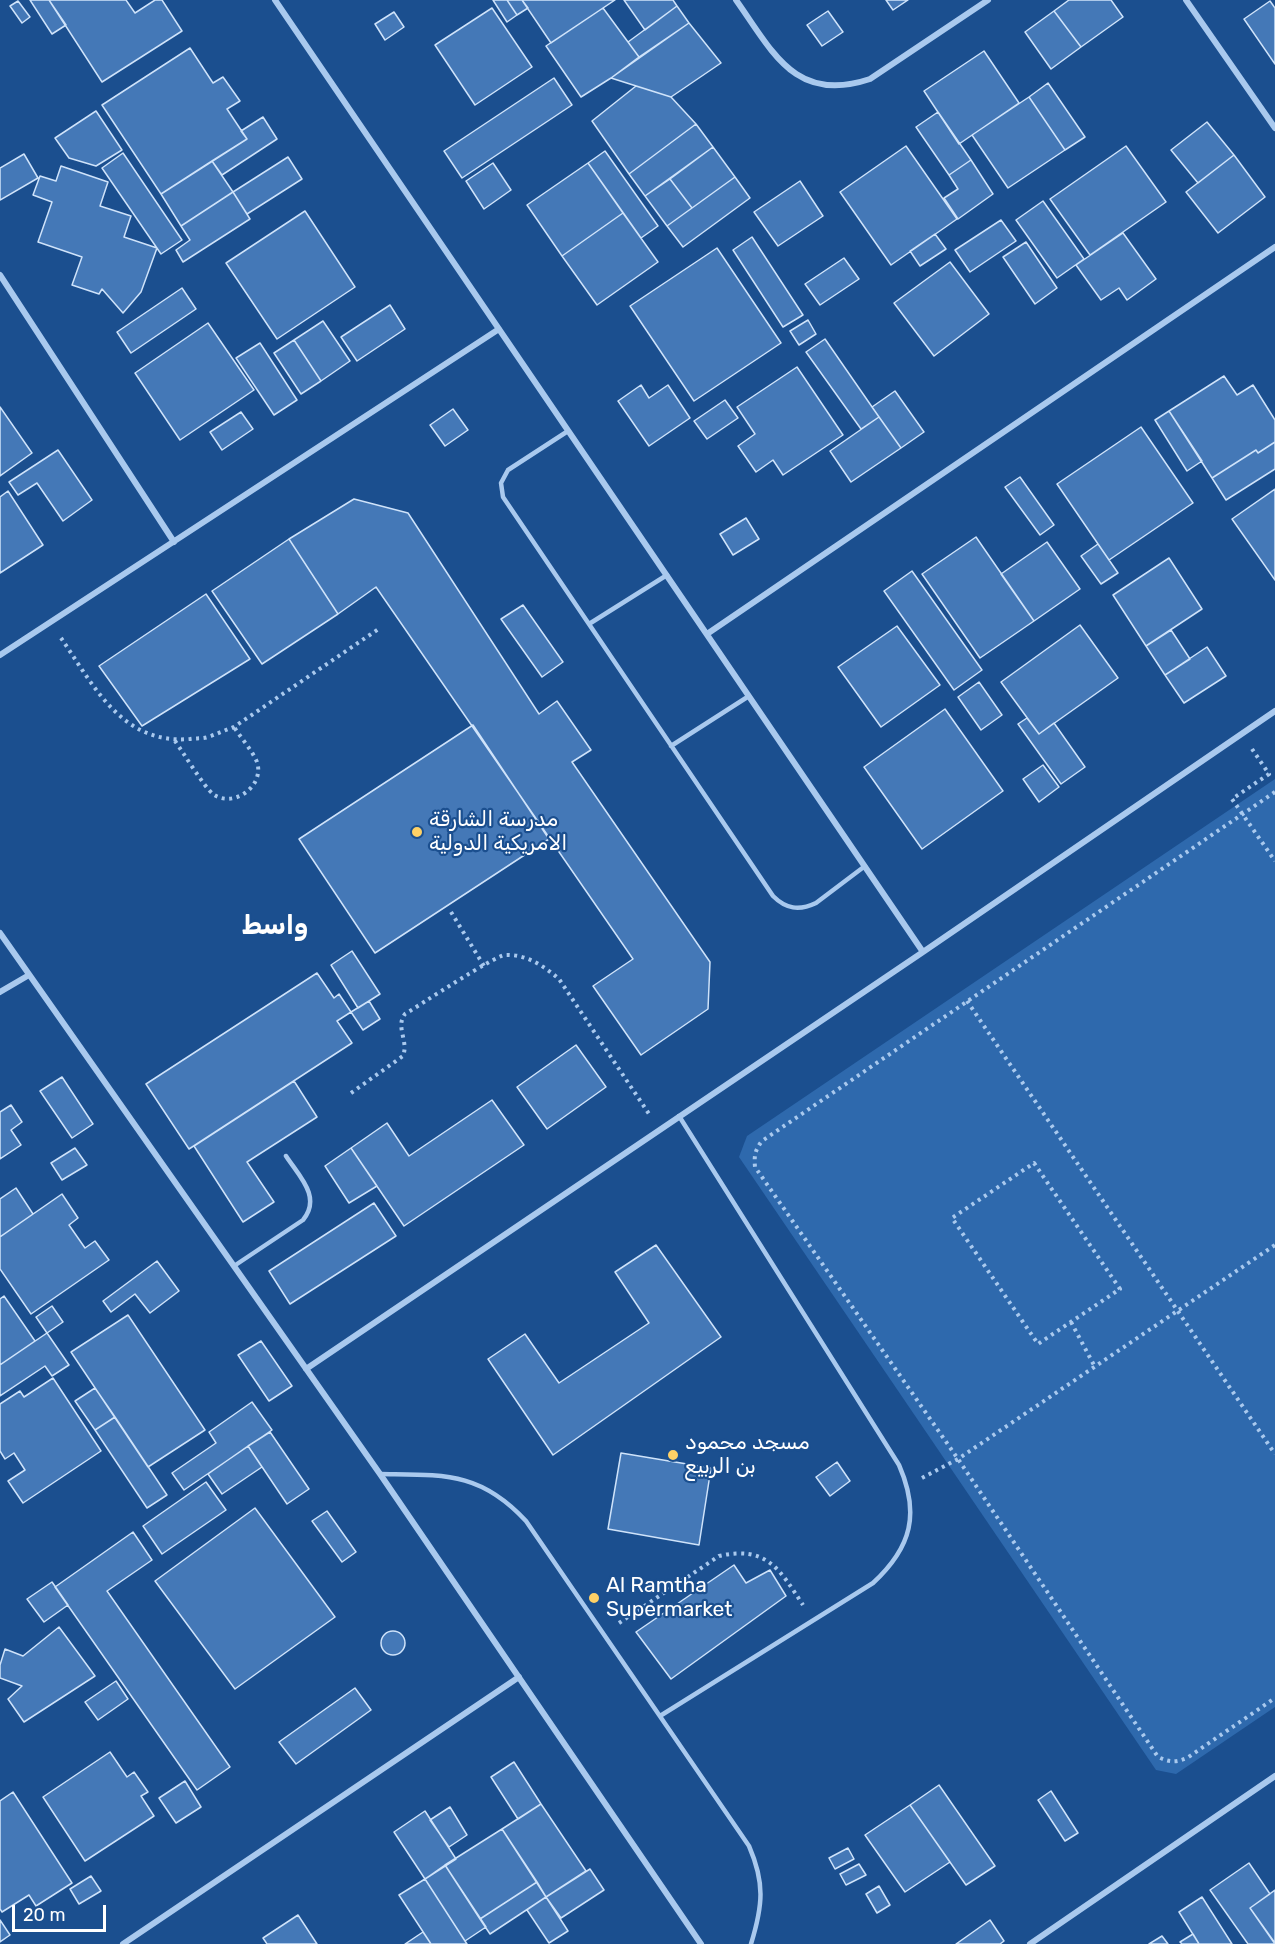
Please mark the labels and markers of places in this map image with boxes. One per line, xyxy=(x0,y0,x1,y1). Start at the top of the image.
place label: مدرسة الشارقة الامريكية الدولية xyxy=(429,807,567,857)
marker: مدرسة الشارقة الامريكية الدولية xyxy=(410,825,424,839)
place label: مسجد محمود بن الربيع xyxy=(685,1430,810,1480)
marker: مسجد محمود بن الربيع xyxy=(666,1448,680,1462)
place label: Al Ramtha Supermarket xyxy=(606,1573,732,1623)
marker: Al Ramtha Supermarket xyxy=(587,1591,601,1605)

